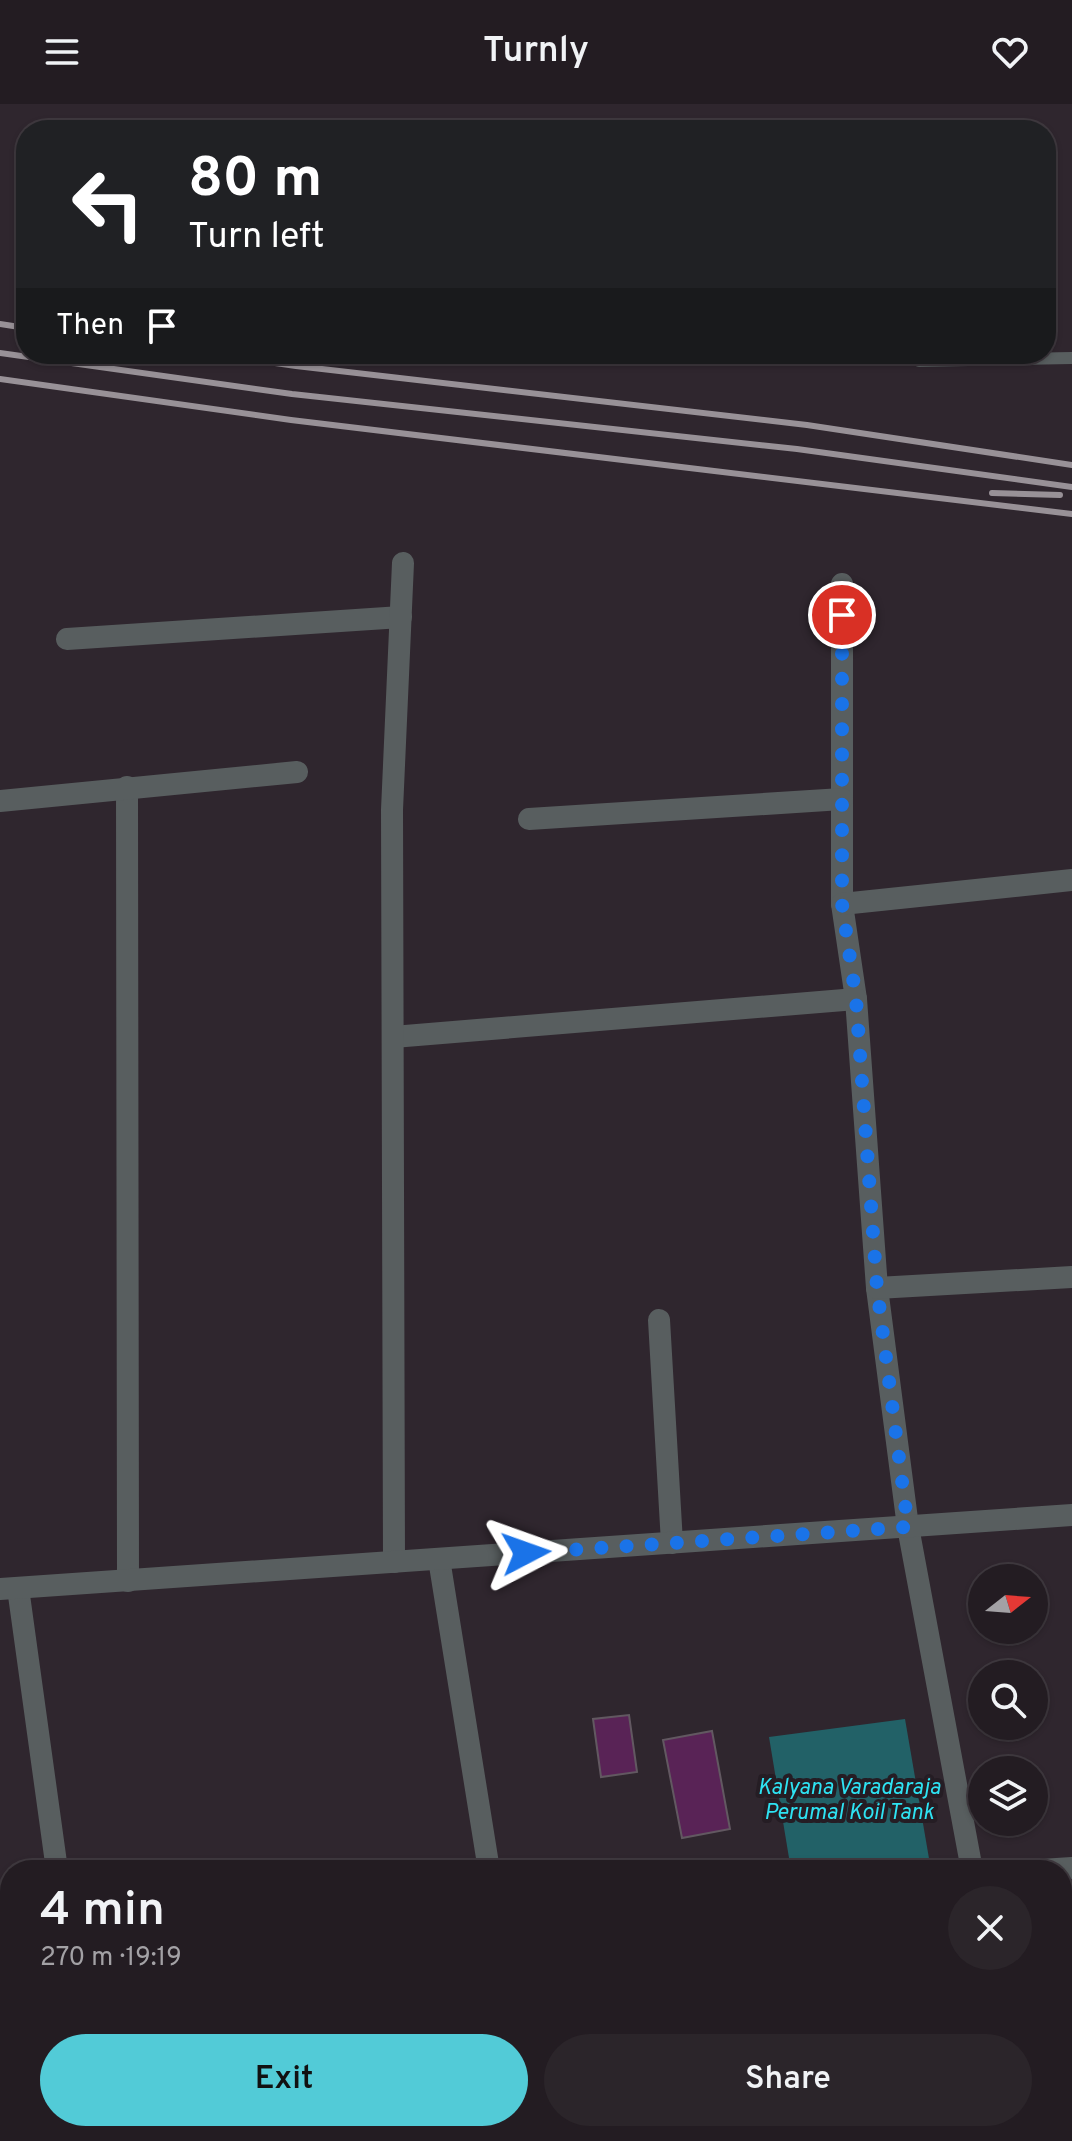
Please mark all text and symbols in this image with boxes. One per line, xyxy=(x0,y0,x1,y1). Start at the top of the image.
text: Turnly xyxy=(483,29,589,75)
icon: menu xyxy=(40,30,84,74)
icon: heart xyxy=(988,30,1032,74)
text: 80 m xyxy=(188,146,322,216)
icon: left xyxy=(56,152,160,256)
text: Turn left xyxy=(188,215,325,261)
icon: arrive xyxy=(140,304,184,348)
text: Then xyxy=(56,308,124,345)
pin xyxy=(808,581,876,649)
icon: arrive xyxy=(820,593,864,637)
position arrow xyxy=(484,1511,568,1595)
north arrow xyxy=(968,1564,1048,1644)
map controls xyxy=(968,1564,1048,1836)
button: search xyxy=(968,1660,1048,1740)
button: layers xyxy=(968,1756,1048,1836)
water label: Kalyana Varadaraja Perumal Koil Tank xyxy=(757,1775,941,1827)
text: 4 min xyxy=(40,1882,165,1942)
button: close xyxy=(948,1886,1032,1970)
text: 270 m · 19:19 xyxy=(40,1942,182,1975)
button: Exit xyxy=(40,2034,528,2126)
button: Share xyxy=(544,2034,1032,2126)

